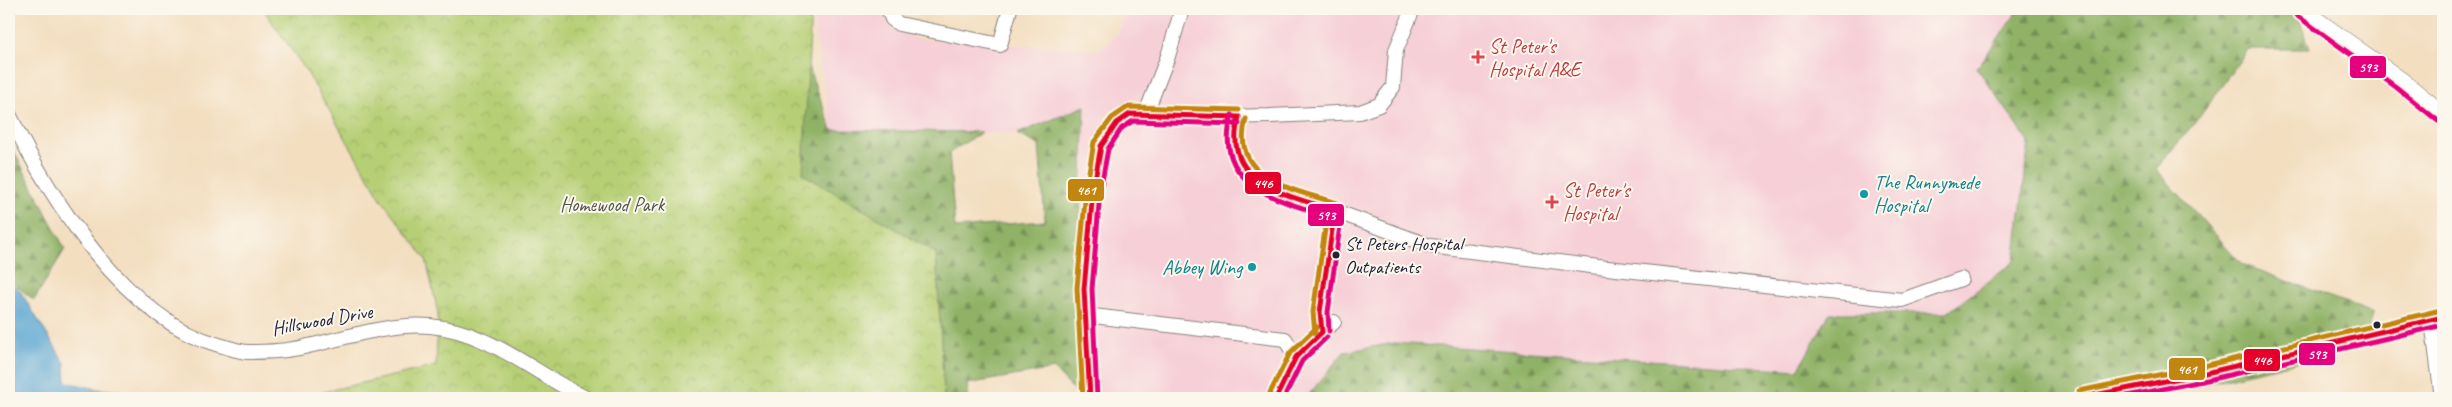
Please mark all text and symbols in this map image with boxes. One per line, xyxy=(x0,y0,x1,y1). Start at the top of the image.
place label: St Peter's Hospital A&E xyxy=(1489,34,1583,82)
marker: St Peter's Hospital A&E xyxy=(1471,50,1485,64)
line badge: 593 xyxy=(2349,55,2387,79)
text: 593 xyxy=(2359,59,2379,76)
place label: The Runnymede Hospital xyxy=(1874,170,1981,218)
line badge: 446 xyxy=(1244,171,1282,195)
text: 446 xyxy=(1253,175,1274,192)
line badge: 461 xyxy=(1067,178,1105,202)
place label: St Peter's Hospital xyxy=(1563,178,1632,226)
text: 461 xyxy=(1076,182,1097,199)
marker: The Runnymede Hospital xyxy=(1858,188,1870,200)
park label: Homewood Park xyxy=(560,192,666,217)
marker: St Peter's Hospital xyxy=(1545,195,1559,209)
line badge: 593 xyxy=(1307,203,1345,227)
text: 593 xyxy=(1317,207,1337,224)
place label: St Peters Hospital Outpatients xyxy=(1345,232,1466,279)
marker: St Peters Hospital Outpatients xyxy=(1331,250,1341,260)
place label: Abbey Wing xyxy=(1162,255,1244,280)
marker: Abbey Wing xyxy=(1246,261,1258,273)
street label: Hillswood Drive xyxy=(270,299,376,341)
unlabelled marker xyxy=(2372,320,2382,330)
line badge: 593 xyxy=(2298,342,2336,366)
text: 593 xyxy=(2308,346,2328,363)
line badge: 446 xyxy=(2243,348,2281,372)
text: 446 xyxy=(2252,352,2273,369)
line badge: 461 xyxy=(2168,357,2206,381)
text: 461 xyxy=(2177,361,2198,378)

